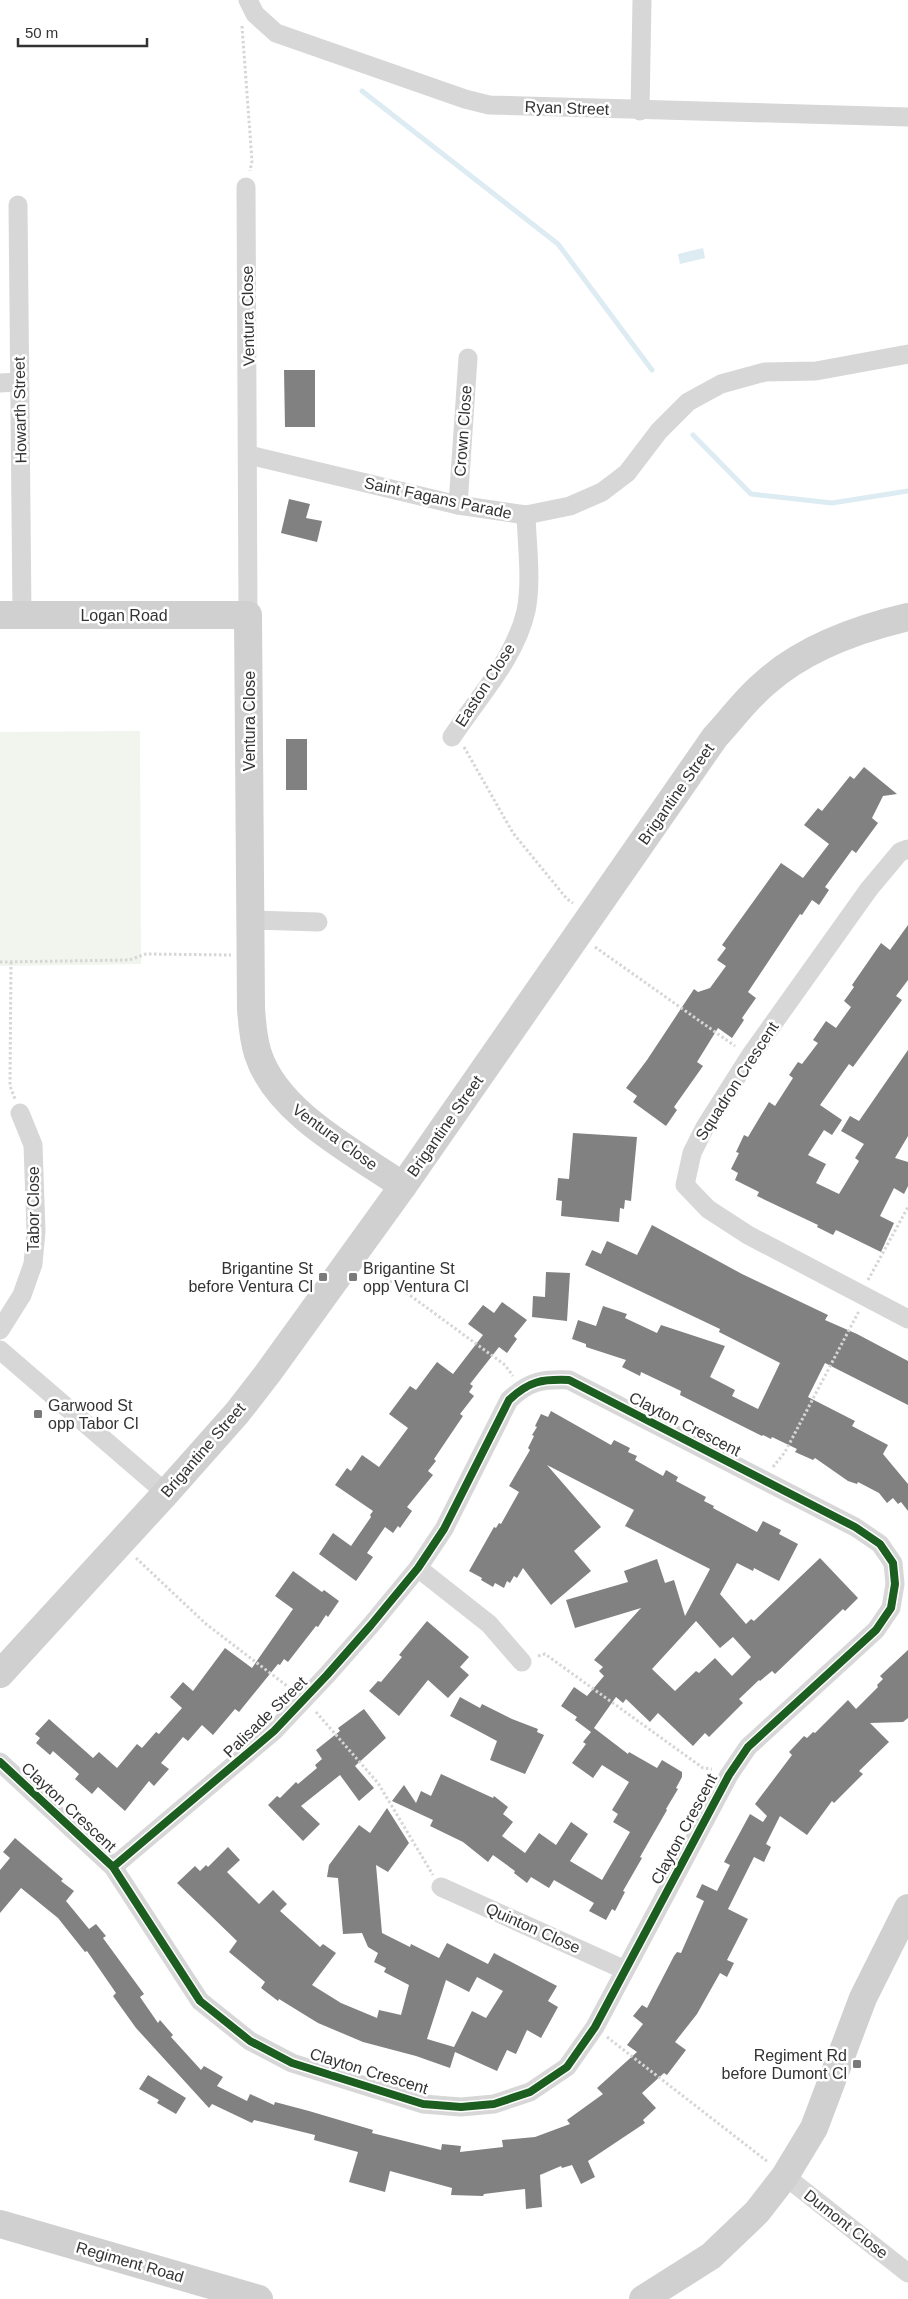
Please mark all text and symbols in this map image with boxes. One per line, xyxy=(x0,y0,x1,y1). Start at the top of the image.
scale bar xyxy=(18,15,146,47)
text: 50 m xyxy=(25,24,58,41)
street label: Ryan Street xyxy=(524,98,610,118)
street label: Ventura Close xyxy=(239,266,257,366)
street label: Howarth Street xyxy=(11,356,29,463)
street label: Crown Close xyxy=(451,385,475,477)
street label: Saint Fagans Parade xyxy=(363,474,513,522)
street label: Logan Road xyxy=(80,607,168,624)
street label: Easton Close xyxy=(452,640,518,730)
street label: Ventura Close xyxy=(241,671,258,771)
street label: Brigantine Street xyxy=(635,740,717,848)
street label: Squadron Crescent xyxy=(692,1018,782,1143)
street label: Brigantine Street xyxy=(404,1072,486,1180)
street label: Ventura Close xyxy=(289,1101,381,1173)
street label: Tabor Close xyxy=(25,1166,42,1252)
place label: Brigantine St before Ventura Cl xyxy=(188,1260,314,1295)
place label: Brigantine St opp Ventura Cl xyxy=(363,1260,469,1295)
marker: Brigantine St before Ventura Cl xyxy=(317,1271,329,1283)
marker: Brigantine St opp Ventura Cl xyxy=(347,1271,359,1283)
street label: Clayton Crescent xyxy=(626,1389,744,1460)
place label: Garwood St opp Tabor Cl xyxy=(48,1397,138,1432)
street label: Brigantine Street xyxy=(157,1399,249,1501)
marker: Garwood St opp Tabor Cl xyxy=(32,1408,44,1420)
street label: Palisade Street xyxy=(220,1673,310,1761)
street label: Clayton Crescent xyxy=(18,1759,120,1855)
street label: Clayton Crescent xyxy=(648,1770,721,1887)
street label: Quinton Close xyxy=(483,1900,583,1956)
street label: Clayton Crescent xyxy=(308,2045,431,2097)
place label: Regiment Rd before Dumont Cl xyxy=(722,2047,847,2082)
marker: Regiment Rd before Dumont Cl xyxy=(851,2058,863,2070)
street label: Dumont Close xyxy=(801,2186,891,2262)
street label: Regiment Road xyxy=(74,2239,186,2285)

